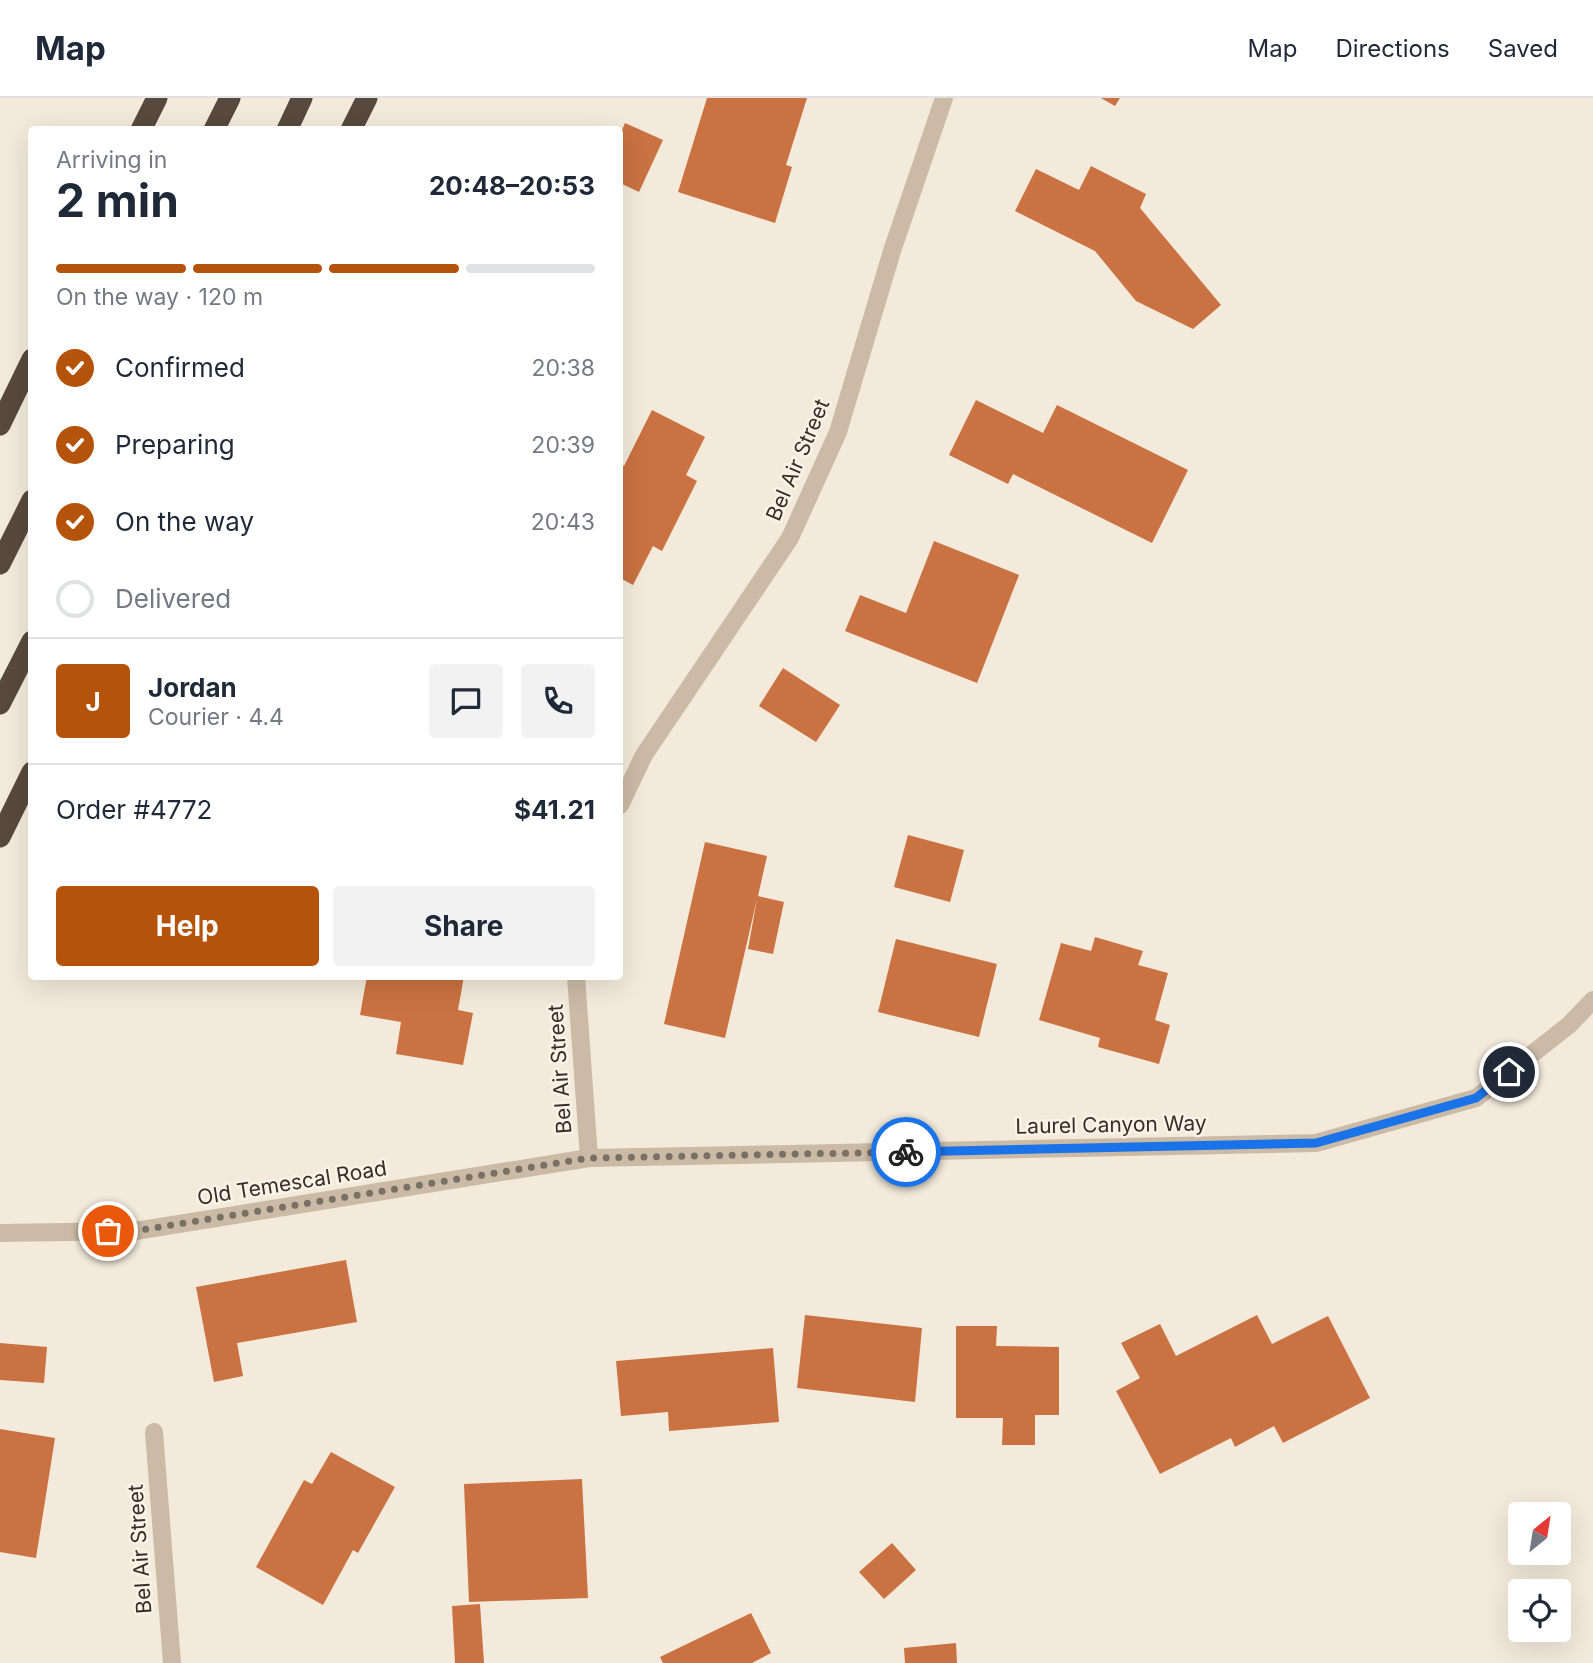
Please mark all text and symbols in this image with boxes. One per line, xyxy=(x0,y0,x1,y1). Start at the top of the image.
text: Map xyxy=(35,28,106,68)
text: Map xyxy=(1248,34,1297,63)
text: Directions xyxy=(1335,34,1450,63)
text: Saved xyxy=(1488,34,1558,63)
text: Arriving in xyxy=(56,146,167,174)
text: 20:48–20:53 xyxy=(429,170,595,201)
text: 2 min xyxy=(56,172,179,228)
text: On the way · 120 m xyxy=(56,283,263,311)
icon: check xyxy=(56,349,94,387)
text: Confirmed xyxy=(115,352,245,383)
text: 20:38 xyxy=(531,354,595,382)
street label: Bel Air Street xyxy=(761,395,834,524)
icon: check xyxy=(56,426,94,464)
text: Preparing xyxy=(115,429,235,460)
text: 20:39 xyxy=(531,431,595,459)
icon: check xyxy=(56,503,94,541)
text: On the way xyxy=(115,506,254,537)
text: 20:43 xyxy=(531,508,595,536)
text: Delivered xyxy=(115,583,231,614)
button: chat xyxy=(429,664,503,738)
button: phone xyxy=(521,664,595,738)
text: Jordan xyxy=(148,672,237,703)
text: J xyxy=(85,686,101,717)
text: Courier · 4.4 xyxy=(148,703,284,731)
text: Order #4772 xyxy=(56,794,212,825)
text: $41.21 xyxy=(514,794,595,825)
button: Help xyxy=(56,886,319,966)
button: Share xyxy=(333,886,595,966)
street label: Bel Air Street xyxy=(542,1003,576,1135)
pin xyxy=(1479,1042,1539,1102)
icon: home xyxy=(1490,1053,1528,1091)
street label: Laurel Canyon Way xyxy=(1015,1110,1207,1139)
courier xyxy=(871,1117,941,1187)
icon: bike xyxy=(887,1133,925,1171)
street label: Old Temescal Road xyxy=(195,1155,388,1210)
pin xyxy=(78,1201,138,1261)
icon: bag xyxy=(89,1212,127,1250)
street label: Bel Air Street xyxy=(122,1483,156,1615)
north arrow xyxy=(1508,1502,1572,1564)
map controls xyxy=(1508,1502,1571,1642)
button: locate xyxy=(1508,1579,1571,1642)

